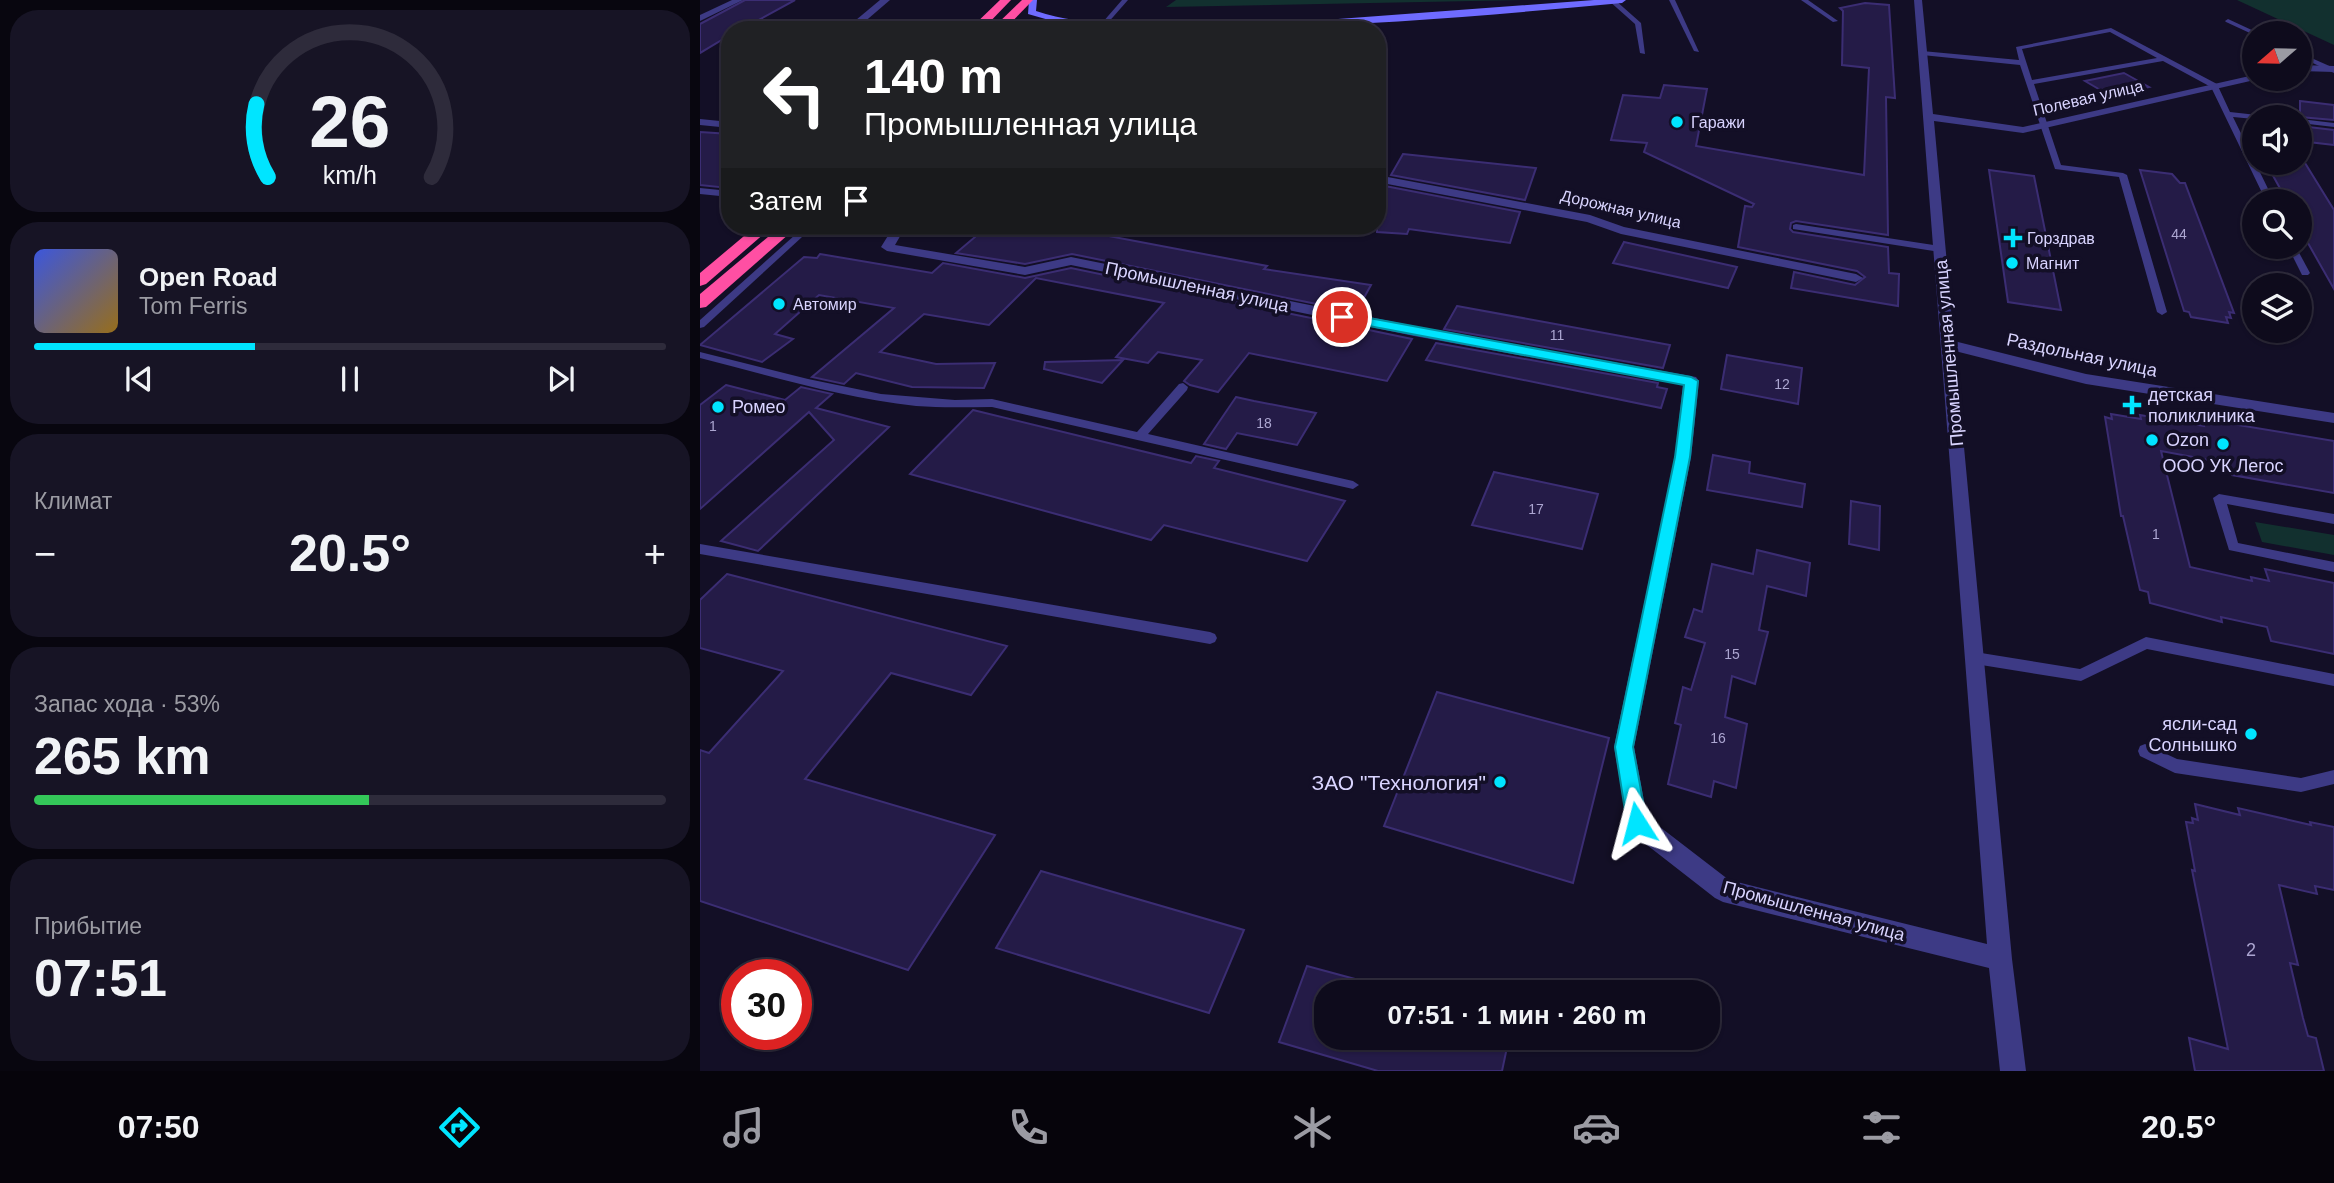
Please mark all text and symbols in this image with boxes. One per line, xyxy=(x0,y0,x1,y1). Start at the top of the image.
north arrow xyxy=(2242,21,2312,91)
map controls xyxy=(2242,21,2312,343)
icon: left xyxy=(749,49,840,140)
text: 140 m xyxy=(864,49,1003,103)
street label: Полевая улица xyxy=(2031,77,2145,119)
text: 26 xyxy=(310,81,390,162)
button: sound xyxy=(2242,105,2312,175)
text: Промышленная улица xyxy=(864,106,1197,142)
marker: Гаражи xyxy=(1669,114,1685,130)
place label: Гаражи xyxy=(1691,114,1745,131)
text: km/h xyxy=(323,161,377,189)
icon: arrive xyxy=(837,182,875,220)
text: Затем xyxy=(749,186,823,216)
street label: Дорожная улица xyxy=(1559,187,1683,231)
button: search xyxy=(2242,189,2312,259)
house number: 44 xyxy=(2171,226,2187,242)
marker: Горздрав xyxy=(2005,230,2021,246)
place label: Горздрав xyxy=(2027,230,2095,247)
marker: Магнит xyxy=(2004,255,2020,271)
place label: Магнит xyxy=(2026,255,2080,272)
street label: Промышленная улица xyxy=(1103,258,1292,316)
street label: Промышленная улица xyxy=(1931,258,1967,447)
text: Open Road xyxy=(139,262,278,292)
button: layers xyxy=(2242,273,2312,343)
pin xyxy=(1312,287,1372,347)
text: Tom Ferris xyxy=(139,293,248,319)
marker: Автомир xyxy=(771,296,787,312)
place label: Автомир xyxy=(793,296,857,313)
icon: arrive xyxy=(1323,298,1361,336)
house number: 11 xyxy=(1550,327,1564,343)
street label: Раздольная улица xyxy=(2005,329,2160,381)
icon: previous xyxy=(120,360,158,398)
icon: pause xyxy=(331,360,369,398)
icon: next xyxy=(542,360,580,398)
house number: 12 xyxy=(1774,376,1790,392)
place label: детская поликлиника xyxy=(2148,385,2256,426)
marker: детская поликлиника xyxy=(2122,395,2142,415)
place label: Ромео xyxy=(732,397,786,417)
marker: Ромео xyxy=(710,399,726,415)
house number: 18 xyxy=(1256,415,1272,431)
house number: 1 xyxy=(709,418,717,434)
place label: Ozon xyxy=(2166,430,2209,450)
marker: Ozon xyxy=(2144,432,2160,448)
marker: ООО УК Легос xyxy=(2215,436,2231,452)
place label: ООО УК Легос xyxy=(2163,456,2283,476)
text: Климат xyxy=(34,488,112,514)
house number: 17 xyxy=(1528,501,1544,517)
text: 20.5° xyxy=(289,524,411,582)
house number: 1 xyxy=(2152,526,2160,542)
text: − xyxy=(34,533,56,575)
text: + xyxy=(644,533,666,575)
house number: 15 xyxy=(1724,646,1740,662)
text: Запас хода · 53% xyxy=(34,691,220,717)
place label: ясли-сад Солнышко xyxy=(2148,714,2237,755)
marker: ясли-сад Солнышко xyxy=(2243,726,2259,742)
text: 265 km xyxy=(34,727,210,785)
house number: 16 xyxy=(1710,730,1726,746)
place label: ЗАО "Технология" xyxy=(1312,771,1486,794)
marker: ЗАО "Технология" xyxy=(1492,774,1508,790)
position arrow xyxy=(1600,786,1674,860)
street label: Промышленная улица xyxy=(1721,877,1908,945)
text: Прибытие xyxy=(34,913,142,939)
house number: 2 xyxy=(2246,940,2256,960)
text: 07:51 xyxy=(34,949,167,1007)
speed limit sign: 30 xyxy=(721,959,812,1050)
text: 07:51 · 1 мин · 260 m xyxy=(1387,1000,1647,1030)
icon: directions xyxy=(435,1103,484,1152)
icon: music xyxy=(719,1103,768,1152)
icon: phone xyxy=(1004,1103,1053,1152)
icon: climate xyxy=(1288,1103,1337,1152)
icon: car xyxy=(1572,1103,1621,1152)
icon: filters xyxy=(1857,1103,1906,1152)
text: 07:50 xyxy=(118,1109,200,1145)
text: 20.5° xyxy=(2141,1109,2216,1145)

